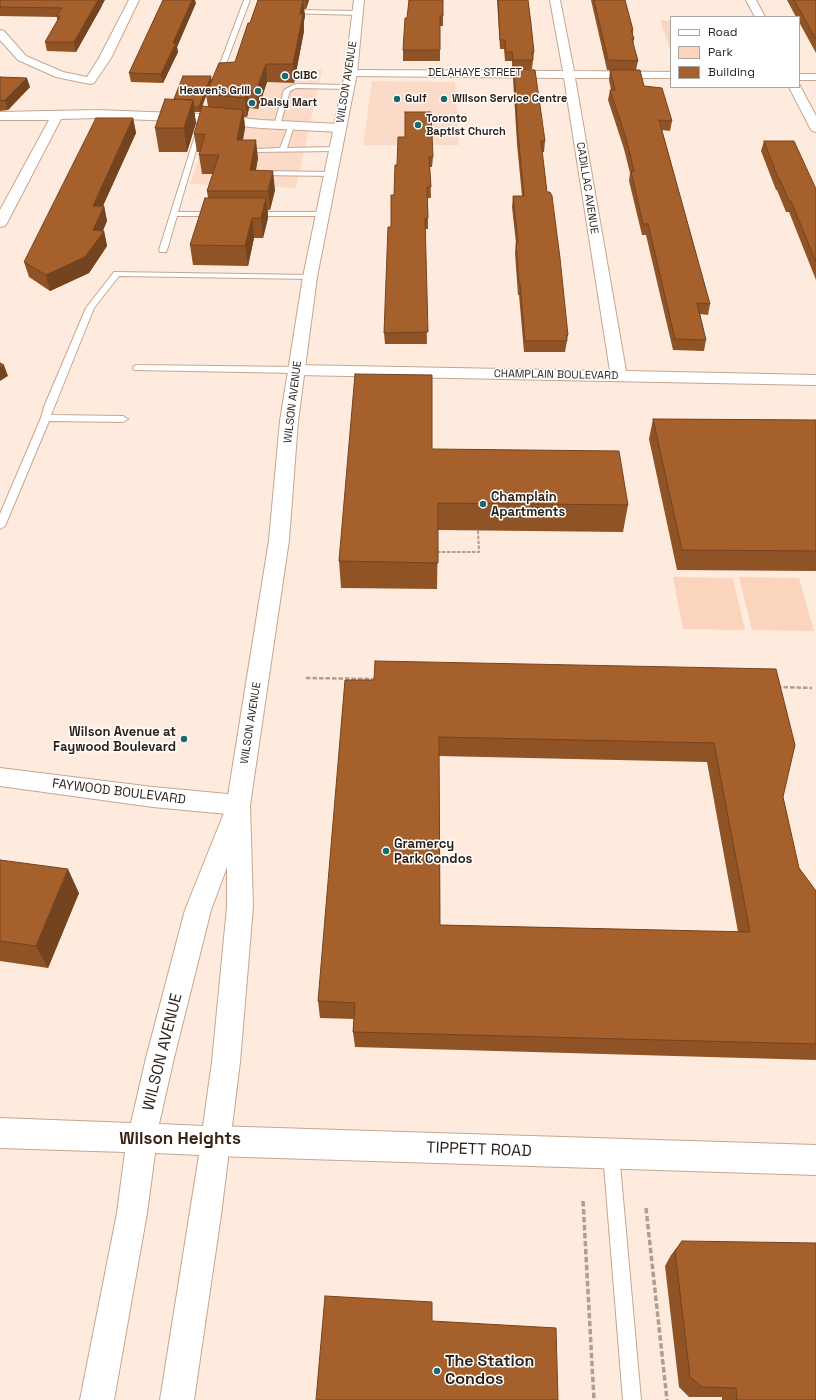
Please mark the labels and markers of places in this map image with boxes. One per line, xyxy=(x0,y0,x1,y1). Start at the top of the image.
place label: CIBC xyxy=(293,69,317,83)
marker: CIBC xyxy=(280,71,290,81)
place label: Heaven's Grill xyxy=(179,84,250,98)
marker: Heaven's Grill xyxy=(253,86,263,96)
place label: Gulf xyxy=(405,92,427,106)
place label: Wilson Service Centre xyxy=(452,92,567,106)
marker: Gulf xyxy=(392,94,402,104)
marker: Wilson Service Centre xyxy=(439,94,449,104)
place label: Daisy Mart xyxy=(260,96,317,110)
marker: Daisy Mart xyxy=(247,98,257,108)
place label: Toronto Baptist Church xyxy=(426,112,506,138)
marker: Toronto Baptist Church xyxy=(413,120,423,130)
place label: Champlain Apartments xyxy=(491,489,565,520)
marker: Champlain Apartments xyxy=(478,499,488,509)
place label: Wilson Avenue at Faywood Boulevard xyxy=(53,724,176,755)
marker: Wilson Avenue at Faywood Boulevard xyxy=(179,734,189,744)
place label: Gramercy Park Condos xyxy=(394,836,472,867)
marker: Gramercy Park Condos xyxy=(381,846,391,856)
place label: The Station Condos xyxy=(445,1352,534,1390)
marker: The Station Condos xyxy=(432,1366,442,1376)

